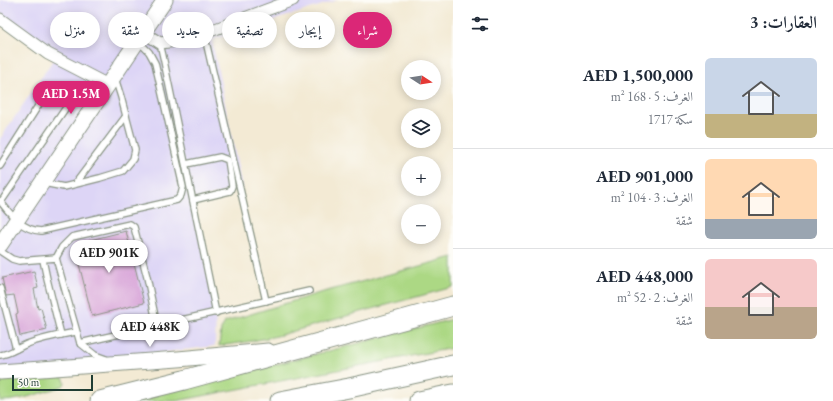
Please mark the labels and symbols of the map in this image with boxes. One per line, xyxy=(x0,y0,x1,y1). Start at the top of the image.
north arrow xyxy=(401,60,441,100)
pin: AED 1.5M xyxy=(30,81,112,115)
pin: AED 901K xyxy=(68,240,150,274)
pin: AED 448K xyxy=(109,314,191,348)
scale bar xyxy=(12,373,93,392)

